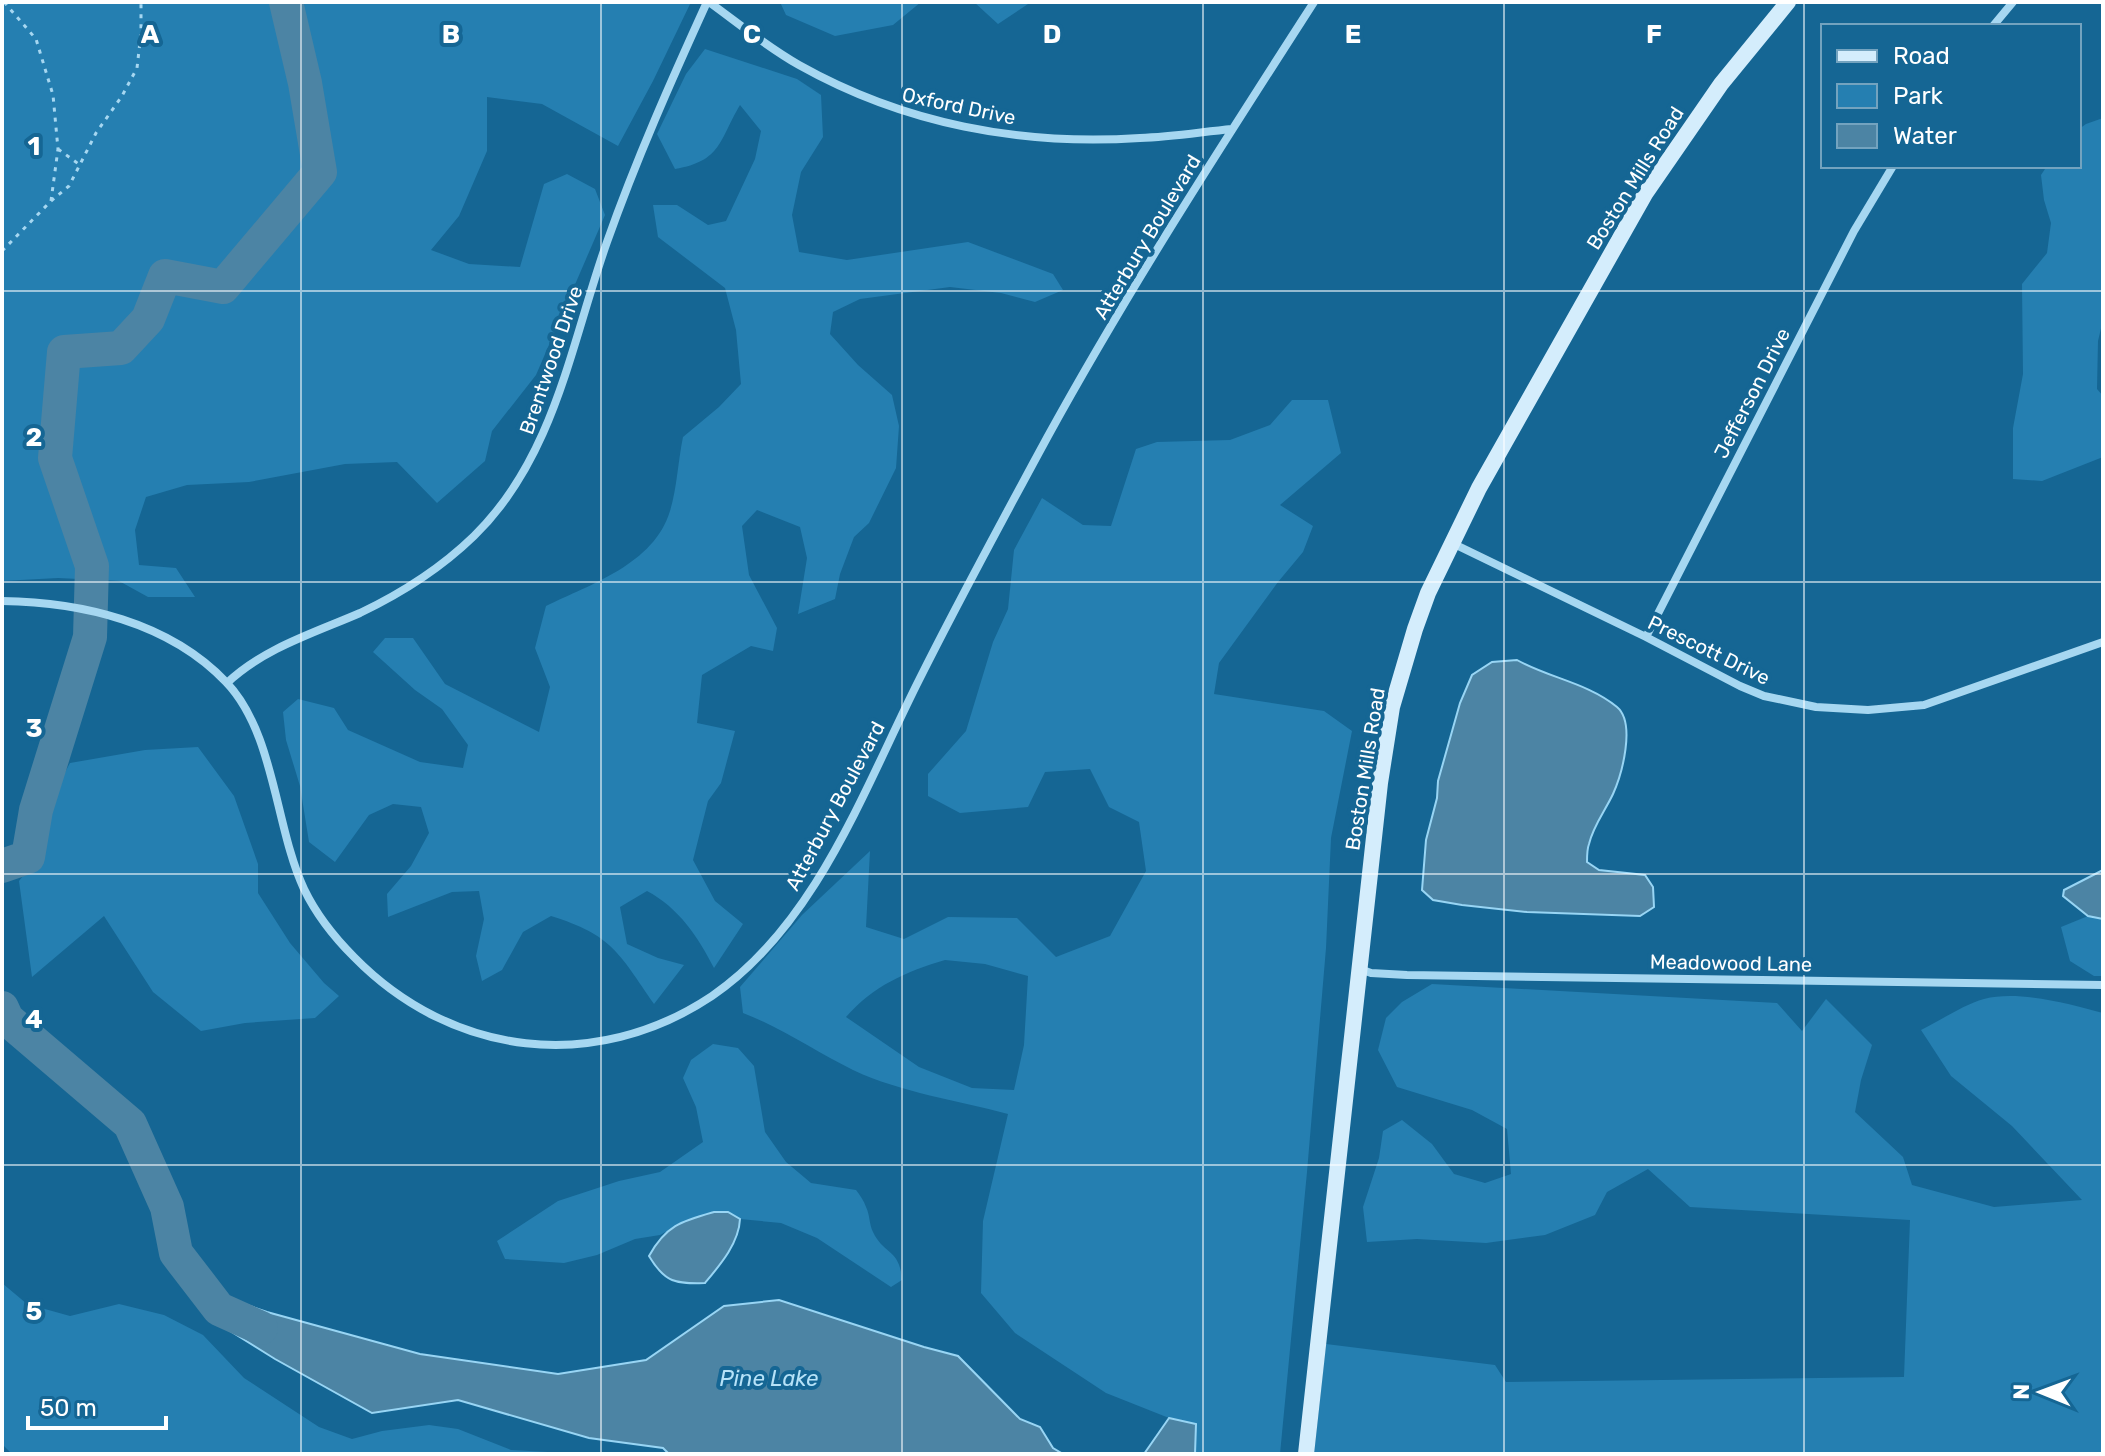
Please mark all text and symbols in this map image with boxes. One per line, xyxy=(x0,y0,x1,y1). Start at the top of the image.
text: A xyxy=(141,19,160,50)
text: B xyxy=(442,19,460,50)
text: C xyxy=(743,19,761,50)
text: D xyxy=(1043,19,1061,50)
text: E xyxy=(1345,19,1361,50)
text: F xyxy=(1646,19,1662,50)
legend xyxy=(1821,24,2081,168)
text: Road xyxy=(1893,42,1950,70)
street label: Oxford Drive xyxy=(900,82,1018,130)
text: Park xyxy=(1893,82,1944,110)
street label: Boston Mills Road xyxy=(1581,102,1689,254)
text: Water xyxy=(1893,122,1957,150)
text: 1 xyxy=(28,131,40,162)
street label: Atterbury Boulevard xyxy=(1088,150,1206,324)
street label: Brentwood Drive xyxy=(514,283,588,437)
street label: Jefferson Drive xyxy=(1709,324,1795,462)
text: 2 xyxy=(26,422,42,453)
street label: Prescott Drive xyxy=(1644,610,1774,690)
street label: Boston Mills Road xyxy=(1340,686,1390,852)
text: 3 xyxy=(25,713,43,744)
street label: Atterbury Boulevard xyxy=(780,717,890,895)
street label: Meadowood Lane xyxy=(1650,950,1812,976)
text: 4 xyxy=(25,1004,43,1035)
text: 5 xyxy=(26,1296,42,1327)
north arrow xyxy=(2001,1352,2081,1432)
water label: Pine Lake xyxy=(720,1365,818,1392)
scale bar xyxy=(28,1380,166,1430)
text: N xyxy=(2008,1384,2035,1400)
text: 50 m xyxy=(40,1394,97,1422)

